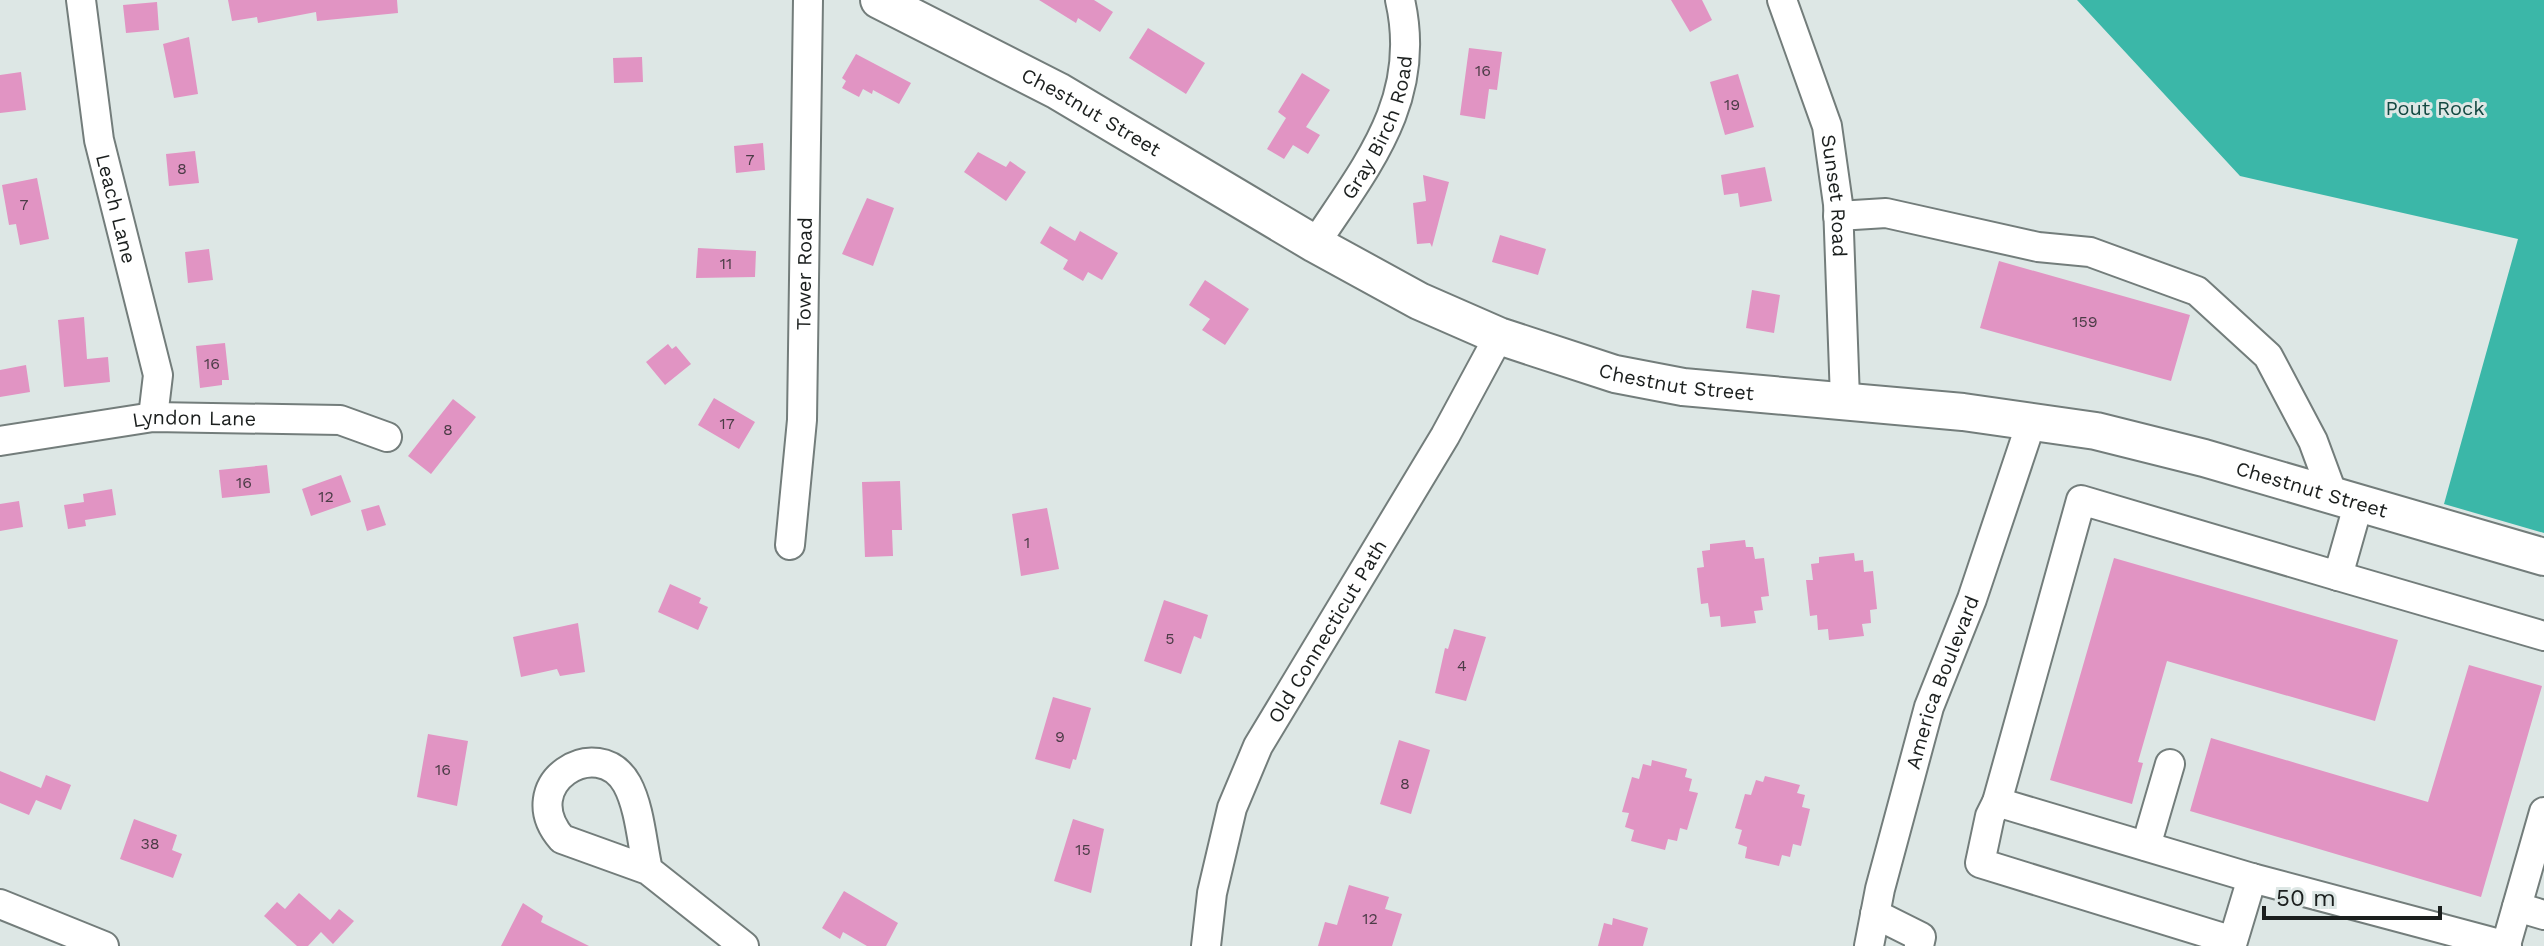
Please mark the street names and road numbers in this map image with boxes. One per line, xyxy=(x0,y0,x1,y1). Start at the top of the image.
street label: Gray Birch Road xyxy=(1336,54,1417,204)
street label: Chestnut Street xyxy=(1018,63,1166,162)
street label: Sunset Road xyxy=(1816,133,1852,257)
street label: Leach Lane xyxy=(91,151,142,266)
street label: Tower Road xyxy=(791,217,817,330)
street label: Chestnut Street xyxy=(1596,358,1756,405)
street label: Lyndon Lane xyxy=(131,405,256,432)
street label: Chestnut Street xyxy=(2233,456,2391,523)
street label: Old Connecticut Path xyxy=(1263,535,1392,727)
street label: America Boulevard xyxy=(1901,592,1984,772)

